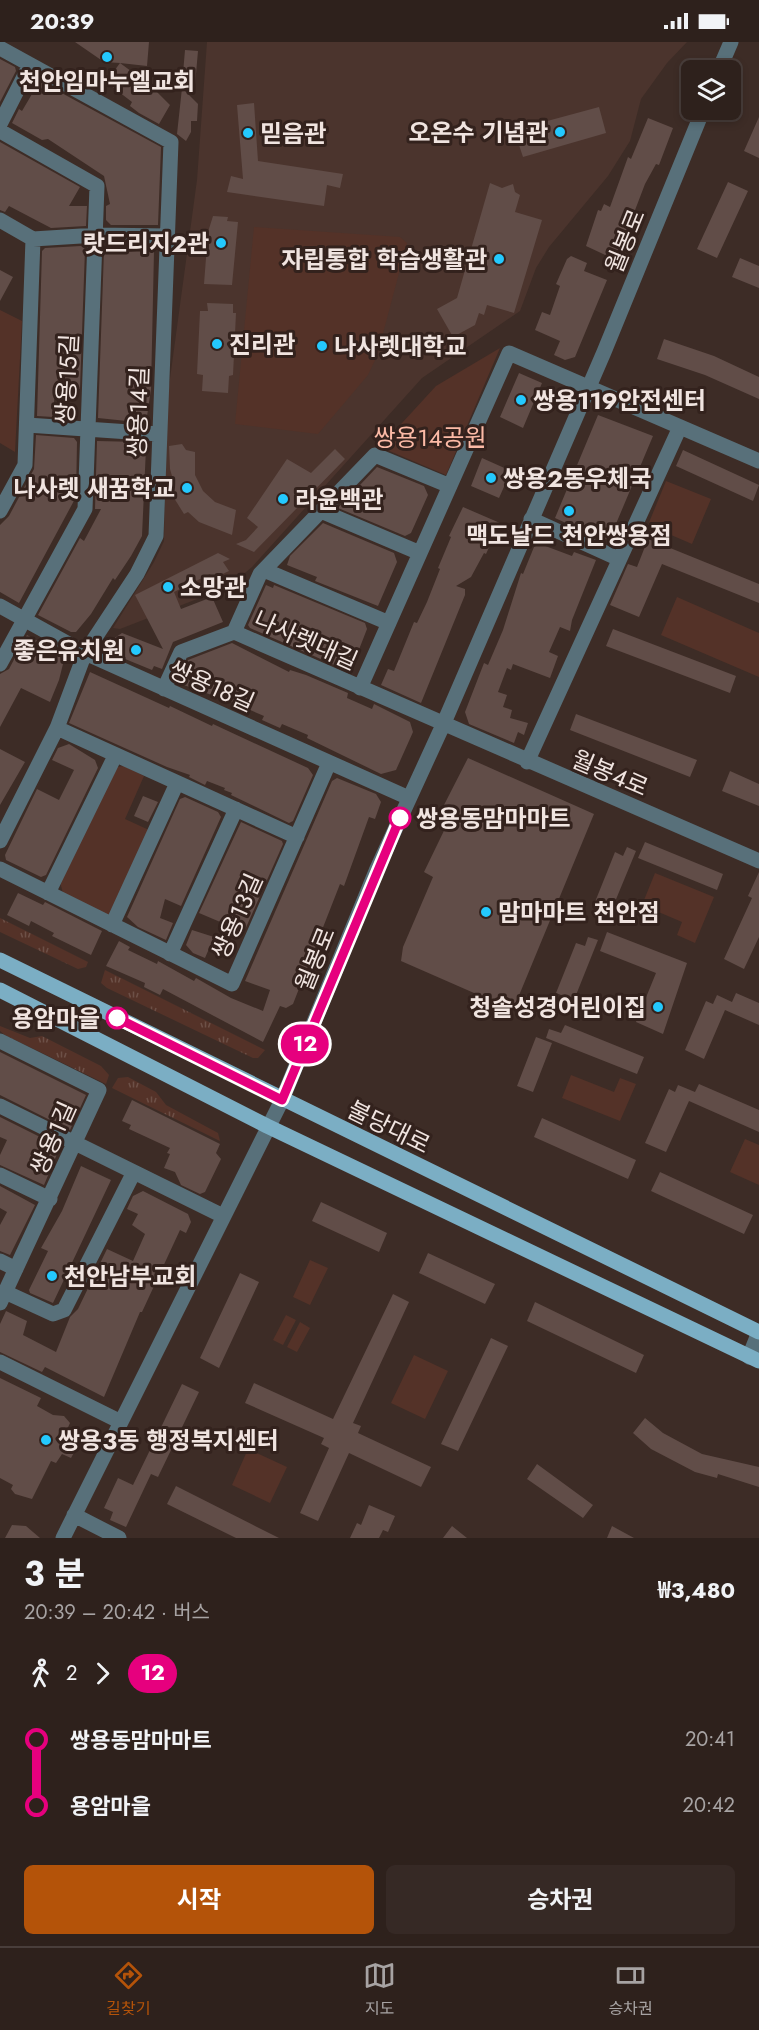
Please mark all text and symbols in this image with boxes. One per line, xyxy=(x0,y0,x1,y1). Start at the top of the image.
text: 20:39 xyxy=(30,5,94,37)
marker: 천안임마누엘교회 xyxy=(100,50,114,64)
map controls xyxy=(681,60,741,120)
button: layers xyxy=(681,60,741,120)
place label: 천안임마누엘교회 xyxy=(19,64,195,99)
place label: 오온수 기념관 xyxy=(408,115,548,150)
place label: 믿음관 xyxy=(260,116,326,151)
marker: 오온수 기념관 xyxy=(553,125,567,139)
marker: 믿음관 xyxy=(241,126,255,140)
street label: 월봉로 xyxy=(596,204,654,278)
place label: 랏드리지2관 xyxy=(83,226,209,261)
marker: 랏드리지2관 xyxy=(214,236,228,250)
place label: 자립통합 학습생활관 xyxy=(281,242,487,277)
marker: 자립통합 학습생활관 xyxy=(492,252,506,266)
place label: 진리관 xyxy=(229,327,295,362)
place label: 나사렛대학교 xyxy=(334,329,466,364)
street label: 쌍용15길 xyxy=(47,333,87,425)
marker: 진리관 xyxy=(210,337,224,351)
marker: 나사렛대학교 xyxy=(315,339,329,353)
street label: 쌍용14길 xyxy=(119,366,157,458)
place label: 쌍용119안전센터 xyxy=(533,383,706,418)
marker: 쌍용119안전센터 xyxy=(514,393,528,407)
park label: 쌍용14공원 xyxy=(373,420,487,455)
place label: 쌍용2동우체국 xyxy=(503,461,651,496)
place label: 나사렛 새꿈학교 xyxy=(13,471,175,506)
marker: 쌍용2동우체국 xyxy=(484,471,498,485)
marker: 나사렛 새꿈학교 xyxy=(180,481,194,495)
place label: 라윤백관 xyxy=(295,482,383,517)
marker: 라윤백관 xyxy=(276,492,290,506)
marker: 맥도날드 천안쌍용점 xyxy=(562,504,576,518)
place label: 맥도날드 천안쌍용점 xyxy=(466,518,672,553)
place label: 소망관 xyxy=(180,570,246,605)
marker: 소망관 xyxy=(161,580,175,594)
street label: 나사렛대길 xyxy=(248,602,364,678)
place label: 좋은유치원 xyxy=(14,633,124,668)
marker: 좋은유치원 xyxy=(129,643,143,657)
street label: 쌍용18길 xyxy=(164,652,260,720)
street label: 월봉4로 xyxy=(566,741,654,805)
place label: 쌍용동맘마마트 xyxy=(416,801,571,836)
marker: 쌍용동맘마마트 xyxy=(389,807,411,829)
street label: 쌍용13길 xyxy=(203,868,271,964)
place label: 맘마마트 천안점 xyxy=(498,895,660,930)
marker: 맘마마트 천안점 xyxy=(479,905,493,919)
street label: 월봉로 xyxy=(286,922,344,996)
place label: 청솔성경어린이집 xyxy=(469,990,646,1025)
marker: 청솔성경어린이집 xyxy=(651,1000,665,1014)
place label: 용암마을 xyxy=(12,1001,100,1036)
marker: 용암마을 xyxy=(106,1007,128,1029)
line badge: 12 xyxy=(278,1024,332,1064)
text: 12 xyxy=(293,1029,317,1059)
street label: 불당대로 xyxy=(342,1092,436,1162)
street label: 쌍용1길 xyxy=(21,1096,85,1180)
place label: 천안남부교회 xyxy=(64,1259,196,1294)
marker: 천안남부교회 xyxy=(45,1269,59,1283)
place label: 쌍용3동 행정복지센터 xyxy=(58,1423,279,1458)
marker: 쌍용3동 행정복지센터 xyxy=(39,1433,53,1447)
text: 3 분 xyxy=(24,1550,85,1597)
text: ₩3,480 xyxy=(658,1574,735,1606)
text: 20:39 – 20:42 · 버스 xyxy=(24,1598,210,1627)
icon: walk xyxy=(24,1657,57,1690)
icon: forward xyxy=(86,1657,119,1690)
text: 12 xyxy=(140,1658,165,1688)
text: 2 xyxy=(66,1659,77,1688)
text: 쌍용동맘마마트 xyxy=(70,1724,212,1756)
text: 20:41 xyxy=(685,1725,735,1754)
text: 용암마을 xyxy=(70,1790,151,1822)
text: 20:42 xyxy=(683,1791,735,1820)
button: 시작 xyxy=(24,1865,374,1934)
button: 승차권 xyxy=(386,1865,735,1934)
tab: 길찾기 xyxy=(106,1959,150,2020)
tab: 지도 xyxy=(363,1959,396,2020)
tab: 승차권 xyxy=(609,1959,653,2020)

